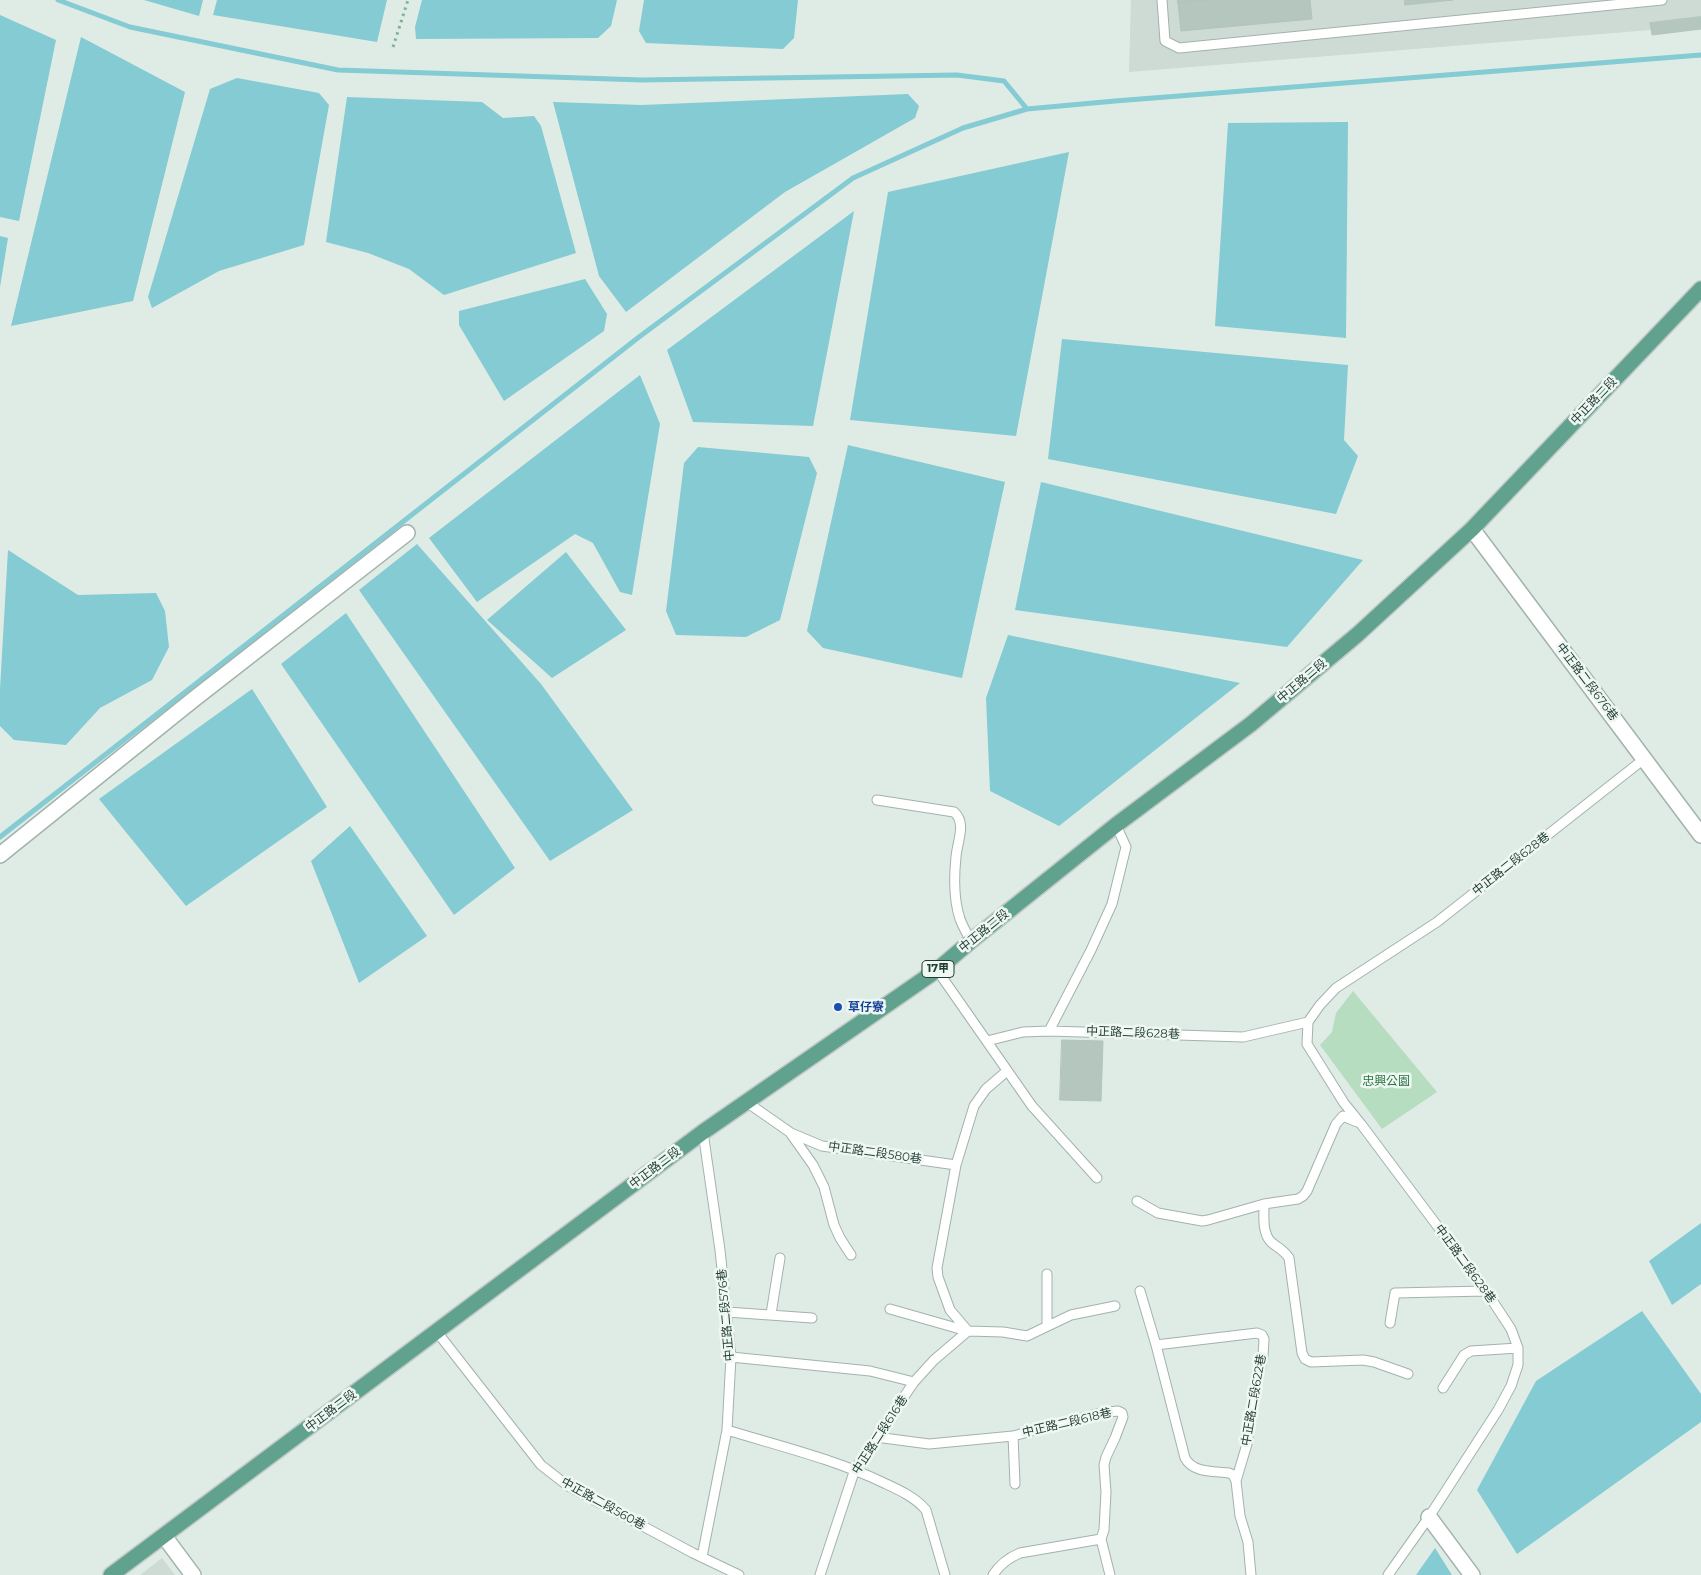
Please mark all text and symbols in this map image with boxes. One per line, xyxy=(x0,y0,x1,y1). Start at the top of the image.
street label: 中正路二段 xyxy=(1568,374,1620,428)
street label: 中正路二段676巷 xyxy=(1553,640,1621,724)
street label: 中正路二段 xyxy=(1274,656,1330,706)
street label: 中正路二段628巷 xyxy=(1470,829,1552,899)
street label: 中正路二段 xyxy=(956,907,1012,955)
road number: 17甲 xyxy=(922,961,954,978)
place label: 草仔寮 xyxy=(848,1000,884,1014)
marker: 草仔寮 xyxy=(832,1001,844,1013)
street label: 中正路二段628巷 xyxy=(1086,1024,1180,1042)
park label: 忠興公園 xyxy=(1362,1074,1410,1088)
street label: 中正路二段580巷 xyxy=(827,1139,923,1167)
street label: 中正路二段 xyxy=(627,1144,683,1192)
street label: 中正路二段628巷 xyxy=(1432,1222,1498,1306)
street label: 中正路二段576巷 xyxy=(715,1268,737,1362)
street label: 中正路二段622巷 xyxy=(1239,1353,1269,1447)
street label: 中正路二段 xyxy=(303,1387,359,1435)
street label: 中正路二段616巷 xyxy=(849,1393,911,1477)
street label: 中正路二段618巷 xyxy=(1021,1406,1113,1440)
street label: 中正路二段560巷 xyxy=(558,1475,648,1533)

